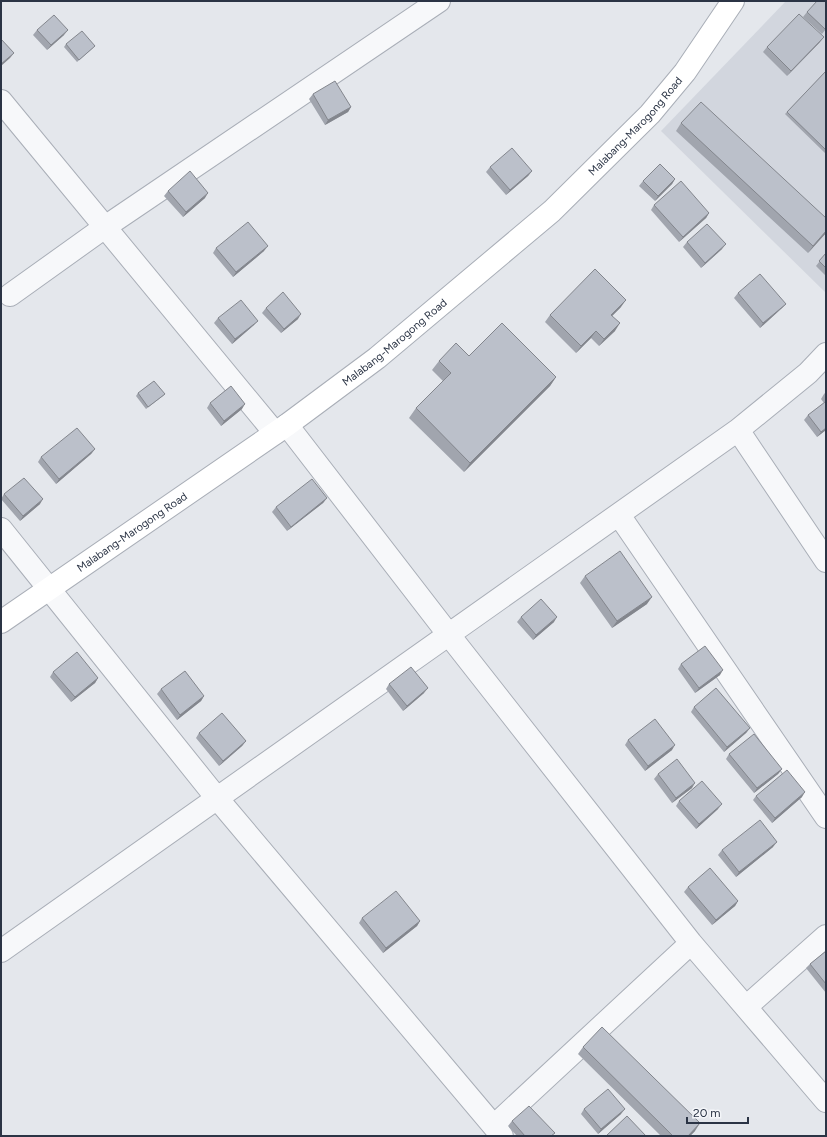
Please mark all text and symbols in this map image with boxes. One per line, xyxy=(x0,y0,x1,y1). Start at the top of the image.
street label: Malabang-Marogong Road xyxy=(585,74,685,178)
street label: Malabang-Marogong Road xyxy=(339,296,449,388)
street label: Malabang-Marogong Road xyxy=(74,489,190,574)
scale bar xyxy=(687,1099,748,1125)
text: 20 m xyxy=(693,1106,721,1120)

